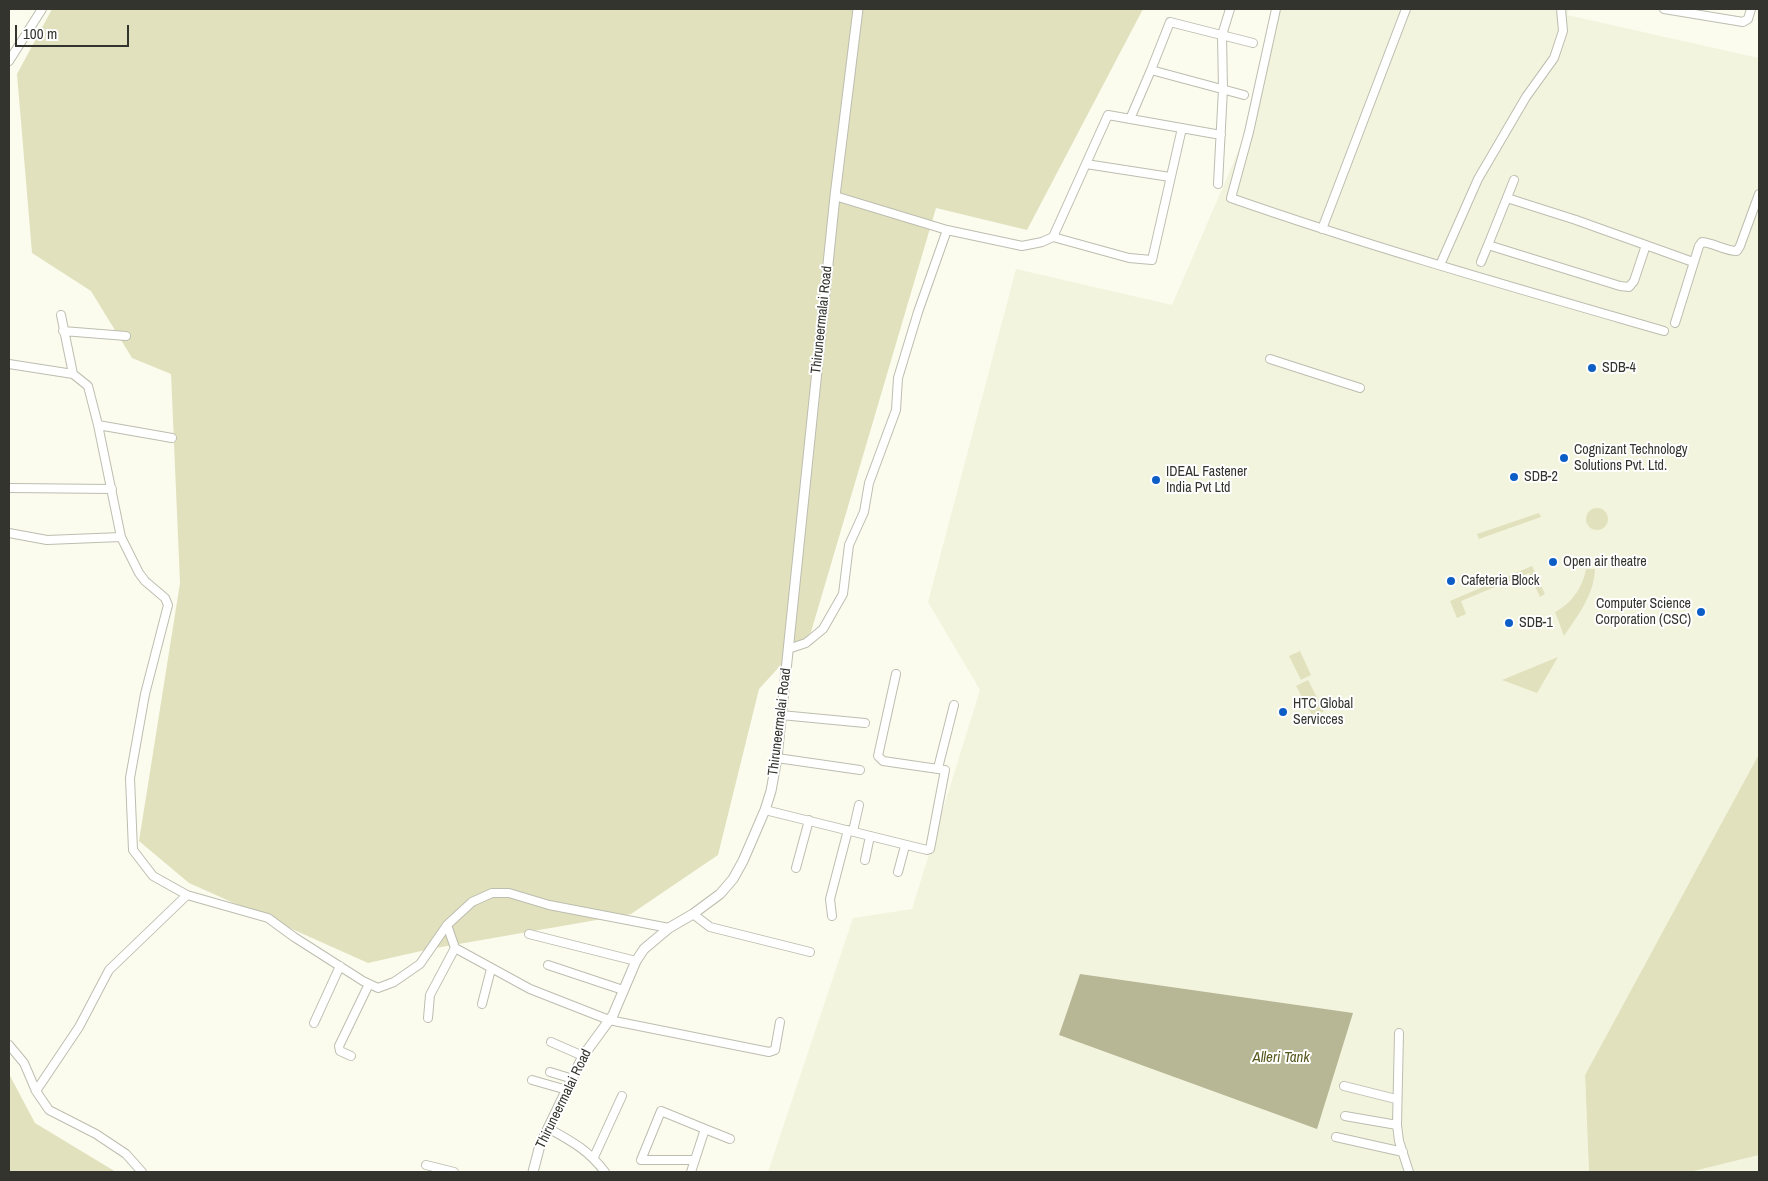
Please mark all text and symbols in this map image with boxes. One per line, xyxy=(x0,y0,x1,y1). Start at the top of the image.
scale bar xyxy=(18,15,131,47)
text: 100 m xyxy=(23,23,57,44)
street label: Thiruneermalai Road xyxy=(808,265,836,375)
place label: SDB-4 xyxy=(1602,360,1636,376)
marker: SDB-4 xyxy=(1586,362,1598,374)
place label: Cognizant Technology Solutions Pvt. Ltd. xyxy=(1574,442,1688,474)
marker: Cognizant Technology Solutions Pvt. Ltd. xyxy=(1558,452,1570,464)
place label: IDEAL Fastener India Pvt Ltd xyxy=(1166,464,1247,497)
place label: SDB-2 xyxy=(1524,469,1558,485)
marker: SDB-2 xyxy=(1508,471,1520,483)
marker: IDEAL Fastener India Pvt Ltd xyxy=(1150,474,1162,486)
place label: Open air theatre xyxy=(1563,554,1647,570)
marker: Open air theatre xyxy=(1547,556,1559,568)
place label: Cafeteria Block xyxy=(1461,573,1539,589)
marker: Cafeteria Block xyxy=(1445,575,1457,587)
place label: Computer Science Corporation (CSC) xyxy=(1595,596,1691,628)
marker: Computer Science Corporation (CSC) xyxy=(1695,606,1707,618)
place label: SDB-1 xyxy=(1519,615,1553,631)
marker: SDB-1 xyxy=(1503,617,1515,629)
street label: Thiruneermalai Road xyxy=(765,667,795,777)
place label: HTC Global Servicces xyxy=(1293,696,1353,729)
marker: HTC Global Servicces xyxy=(1277,706,1289,718)
street label: Thiruneermalai Road xyxy=(533,1047,595,1151)
water label: Alleri Tank xyxy=(1252,1049,1310,1067)

